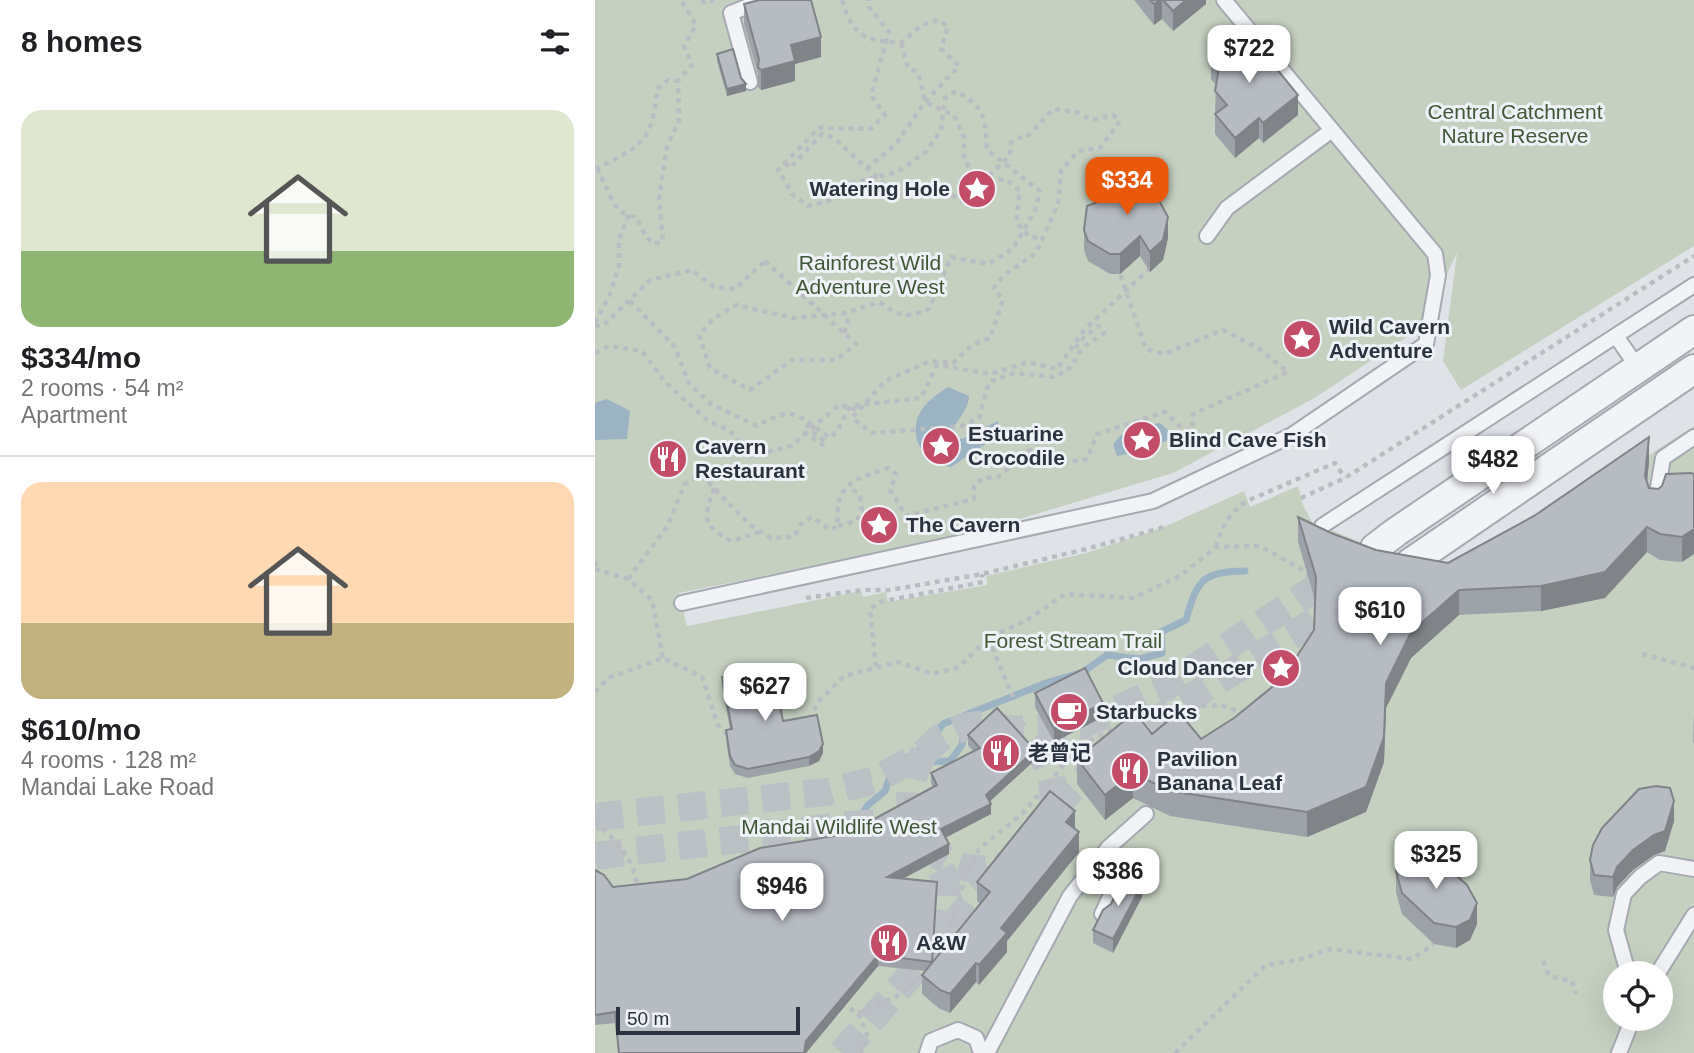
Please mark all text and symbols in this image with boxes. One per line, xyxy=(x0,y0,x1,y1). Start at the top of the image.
icon: filters xyxy=(536,23,574,61)
text: 8 homes xyxy=(21,25,143,58)
pin: $722 xyxy=(1208,25,1290,85)
text: $722 xyxy=(1223,35,1275,61)
park label: Central Catchment Nature Reserve xyxy=(1427,100,1603,147)
icon: home xyxy=(235,156,361,282)
pin: $334 xyxy=(1086,158,1168,217)
text: $334 xyxy=(1101,167,1153,193)
place icon: Watering Hole xyxy=(956,168,998,210)
place label: Watering Hole xyxy=(810,177,950,200)
park label: Rainforest Wild Adventure West xyxy=(795,251,945,298)
place label: Wild Cavern Adventure xyxy=(1329,315,1450,362)
place icon: Wild Cavern Adventure xyxy=(1281,318,1323,360)
text: $334/mo xyxy=(21,341,141,374)
text: 2 rooms · 54 m² xyxy=(21,375,183,401)
text: Apartment xyxy=(21,402,127,428)
place icon: Blind Cave Fish xyxy=(1121,419,1163,461)
place label: Estuarine Crocodile xyxy=(968,422,1065,469)
place icon: Estuarine Crocodile xyxy=(920,425,962,467)
place label: Blind Cave Fish xyxy=(1169,428,1327,451)
place label: Cavern Restaurant xyxy=(695,435,805,482)
pin: $482 xyxy=(1452,436,1534,496)
restaurant icon: Cavern Restaurant xyxy=(647,438,689,480)
text: $482 xyxy=(1467,446,1519,472)
place icon: The Cavern xyxy=(858,504,900,546)
place label: The Cavern xyxy=(906,513,1020,536)
icon: home xyxy=(235,528,361,654)
pin: $610 xyxy=(1339,588,1421,647)
text: $610 xyxy=(1354,597,1406,623)
park label: Forest Stream Trail xyxy=(984,629,1162,652)
place icon: Cloud Dancer xyxy=(1260,647,1302,689)
place label: Cloud Dancer xyxy=(1117,656,1254,679)
pin: $627 xyxy=(724,664,806,723)
text: $627 xyxy=(739,673,791,699)
cafe icon: Starbucks xyxy=(1048,691,1090,733)
place label: Starbucks xyxy=(1096,700,1198,723)
text: $610/mo xyxy=(21,713,141,746)
restaurant icon: 老曾记 xyxy=(980,732,1022,774)
place label: 老曾记 xyxy=(1028,741,1091,764)
text: 4 rooms · 128 m² xyxy=(21,747,196,773)
place label: Pavilion Banana Leaf xyxy=(1157,747,1283,794)
restaurant icon: Pavilion Banana Leaf xyxy=(1109,750,1151,792)
text: Mandai Lake Road xyxy=(21,774,214,800)
park label: Mandai Wildlife West xyxy=(741,815,937,838)
pin: $325 xyxy=(1395,832,1477,891)
text: $325 xyxy=(1410,841,1462,867)
pin: $386 xyxy=(1077,848,1159,908)
text: $386 xyxy=(1092,858,1144,884)
pin: $946 xyxy=(741,864,823,923)
text: $946 xyxy=(756,873,808,899)
restaurant icon: A&W xyxy=(868,922,910,964)
place label: A&W xyxy=(916,931,966,954)
map controls xyxy=(1603,961,1673,1031)
button: locate xyxy=(1603,961,1673,1031)
scale bar xyxy=(616,1004,800,1036)
text: 50 m xyxy=(627,1008,669,1029)

